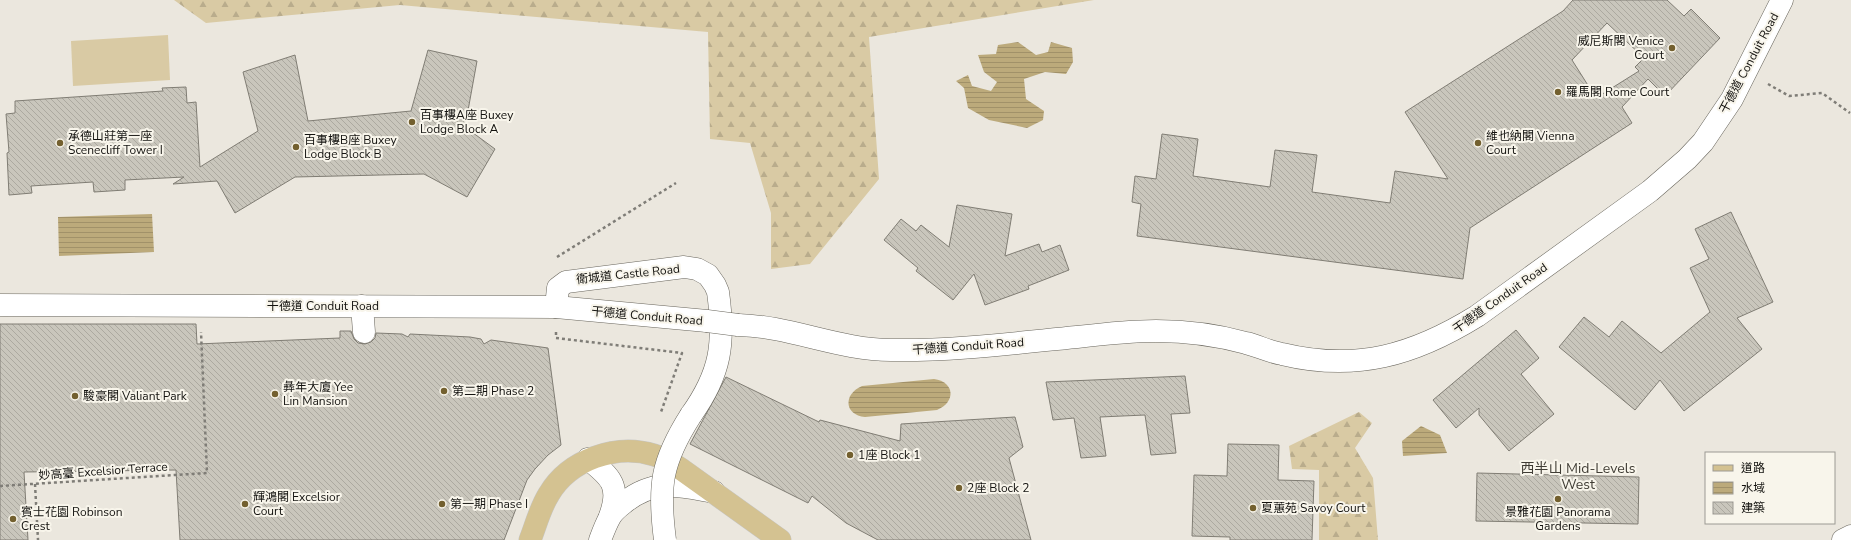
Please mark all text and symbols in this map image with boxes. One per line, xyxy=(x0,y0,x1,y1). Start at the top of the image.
street label: 干德道 Conduit Road xyxy=(1716,10,1782,116)
place label: 威尼斯閣 Venice Court xyxy=(1578,33,1665,63)
marker: 威尼斯閣 Venice Court xyxy=(1667,43,1677,53)
place label: 羅馬閣 Rome Court xyxy=(1566,84,1670,100)
marker: 羅馬閣 Rome Court xyxy=(1553,87,1563,97)
place label: 百事樓A座 Buxey Lodge Block A xyxy=(420,107,514,137)
marker: 百事樓A座 Buxey Lodge Block A xyxy=(407,117,417,127)
place label: 承德山莊第一座 Scenecliff Tower I xyxy=(68,128,163,158)
place label: 維也納閣 Vienna Court xyxy=(1486,128,1575,158)
place label: 百事樓B座 Buxey Lodge Block B xyxy=(304,132,398,162)
marker: 承德山莊第一座 Scenecliff Tower I xyxy=(55,138,65,148)
marker: 維也納閣 Vienna Court xyxy=(1473,138,1483,148)
marker: 百事樓B座 Buxey Lodge Block B xyxy=(291,142,301,152)
street label: 干德道 Conduit Road xyxy=(1450,259,1550,337)
street label: 衛城道 Castle Road xyxy=(575,261,681,287)
street label: 干德道 Conduit Road xyxy=(267,298,379,314)
street label: 干德道 Conduit Road xyxy=(591,303,703,329)
street label: 干德道 Conduit Road xyxy=(912,334,1024,358)
place label: 彝年大廈 Yee Lin Mansion xyxy=(283,379,353,409)
place label: 第二期 Phase 2 xyxy=(452,383,534,399)
marker: 第二期 Phase 2 xyxy=(439,386,449,396)
place label: 駿豪閣 Valiant Park xyxy=(83,388,188,404)
marker: 彝年大廈 Yee Lin Mansion xyxy=(270,389,280,399)
marker: 駿豪閣 Valiant Park xyxy=(70,391,80,401)
place label: 1座 Block 1 xyxy=(858,447,920,463)
marker: 1座 Block 1 xyxy=(845,450,855,460)
legend xyxy=(1705,452,1835,524)
street label: 妙高臺 Excelsior Terrace xyxy=(38,459,168,483)
district label: 西半山 Mid-Levels West xyxy=(1520,459,1636,494)
text: 道路 xyxy=(1741,460,1765,476)
place label: 2座 Block 2 xyxy=(967,480,1029,496)
text: 水域 xyxy=(1741,480,1765,496)
marker: 2座 Block 2 xyxy=(954,483,964,493)
place label: 輝鴻閣 Excelsior Court xyxy=(253,489,341,519)
marker: 景雅花園 Panorama Gardens xyxy=(1553,494,1563,504)
place label: 第一期 Phase I xyxy=(450,496,528,512)
marker: 輝鴻閣 Excelsior Court xyxy=(240,499,250,509)
marker: 第一期 Phase I xyxy=(437,499,447,509)
place label: 夏蕙苑 Savoy Court xyxy=(1261,500,1366,516)
text: 建築 xyxy=(1741,500,1765,516)
marker: 夏蕙苑 Savoy Court xyxy=(1248,503,1258,513)
place label: 賓士花園 Robinson Crest xyxy=(21,504,123,534)
place label: 景雅花園 Panorama Gardens xyxy=(1505,504,1611,534)
marker: 賓士花園 Robinson Crest xyxy=(8,514,18,524)

